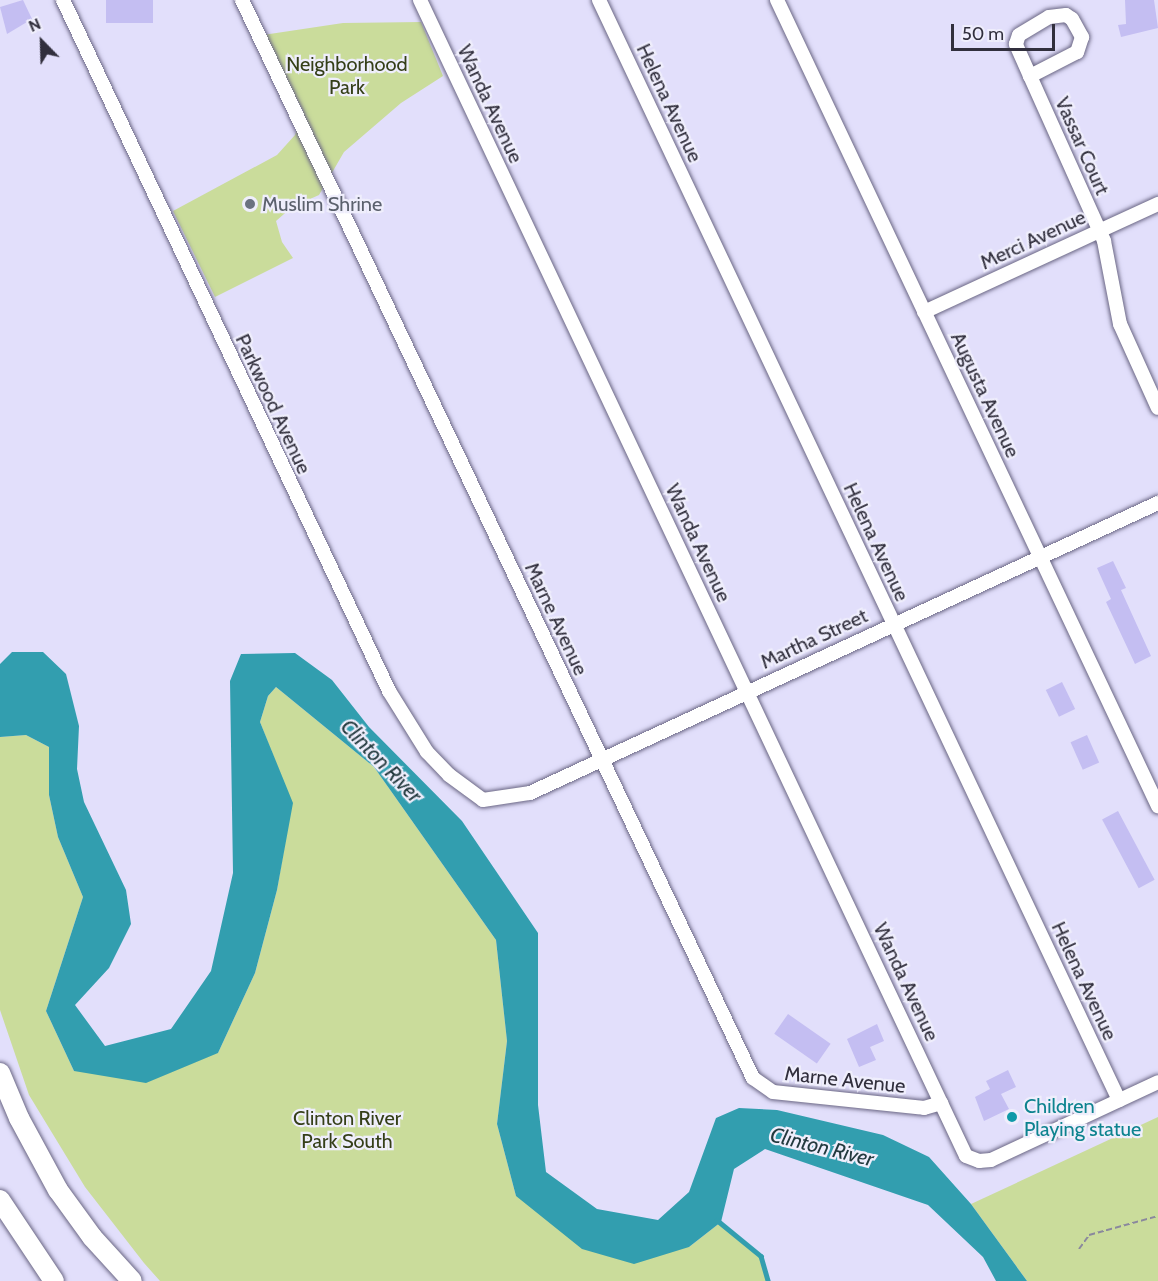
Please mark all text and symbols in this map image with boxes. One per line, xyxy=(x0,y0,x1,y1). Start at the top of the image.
north arrow xyxy=(12,12,72,72)
scale bar xyxy=(954,12,1058,50)
text: N xyxy=(26,14,44,36)
text: 50 m xyxy=(962,23,1004,45)
street label: Helena Avenue xyxy=(631,40,707,166)
street label: Wanda Avenue xyxy=(452,41,528,167)
park label: Neighborhood Park xyxy=(286,53,408,100)
street label: Vassar Court xyxy=(1050,93,1114,199)
place label: Muslim Shrine xyxy=(262,192,382,216)
marker: Muslim Shrine xyxy=(243,197,257,211)
street label: Merci Avenue xyxy=(976,205,1090,275)
street label: Augusta Avenue xyxy=(945,329,1025,461)
street label: Parkwood Avenue xyxy=(230,330,316,478)
street label: Helena Avenue xyxy=(838,479,914,605)
street label: Wanda Avenue xyxy=(660,480,736,606)
street label: Marne Avenue xyxy=(519,559,593,679)
street label: Martha Street xyxy=(757,604,871,674)
water label: Clinton River xyxy=(335,714,427,808)
street label: Helena Avenue xyxy=(1046,918,1122,1044)
street label: Wanda Avenue xyxy=(868,919,944,1045)
street label: Marne Avenue xyxy=(783,1062,907,1098)
place label: Children Playing statue xyxy=(1024,1094,1141,1141)
park label: Clinton River Park South xyxy=(293,1107,401,1154)
marker: Children Playing statue xyxy=(1005,1110,1019,1124)
water label: Clinton River xyxy=(768,1122,876,1172)

